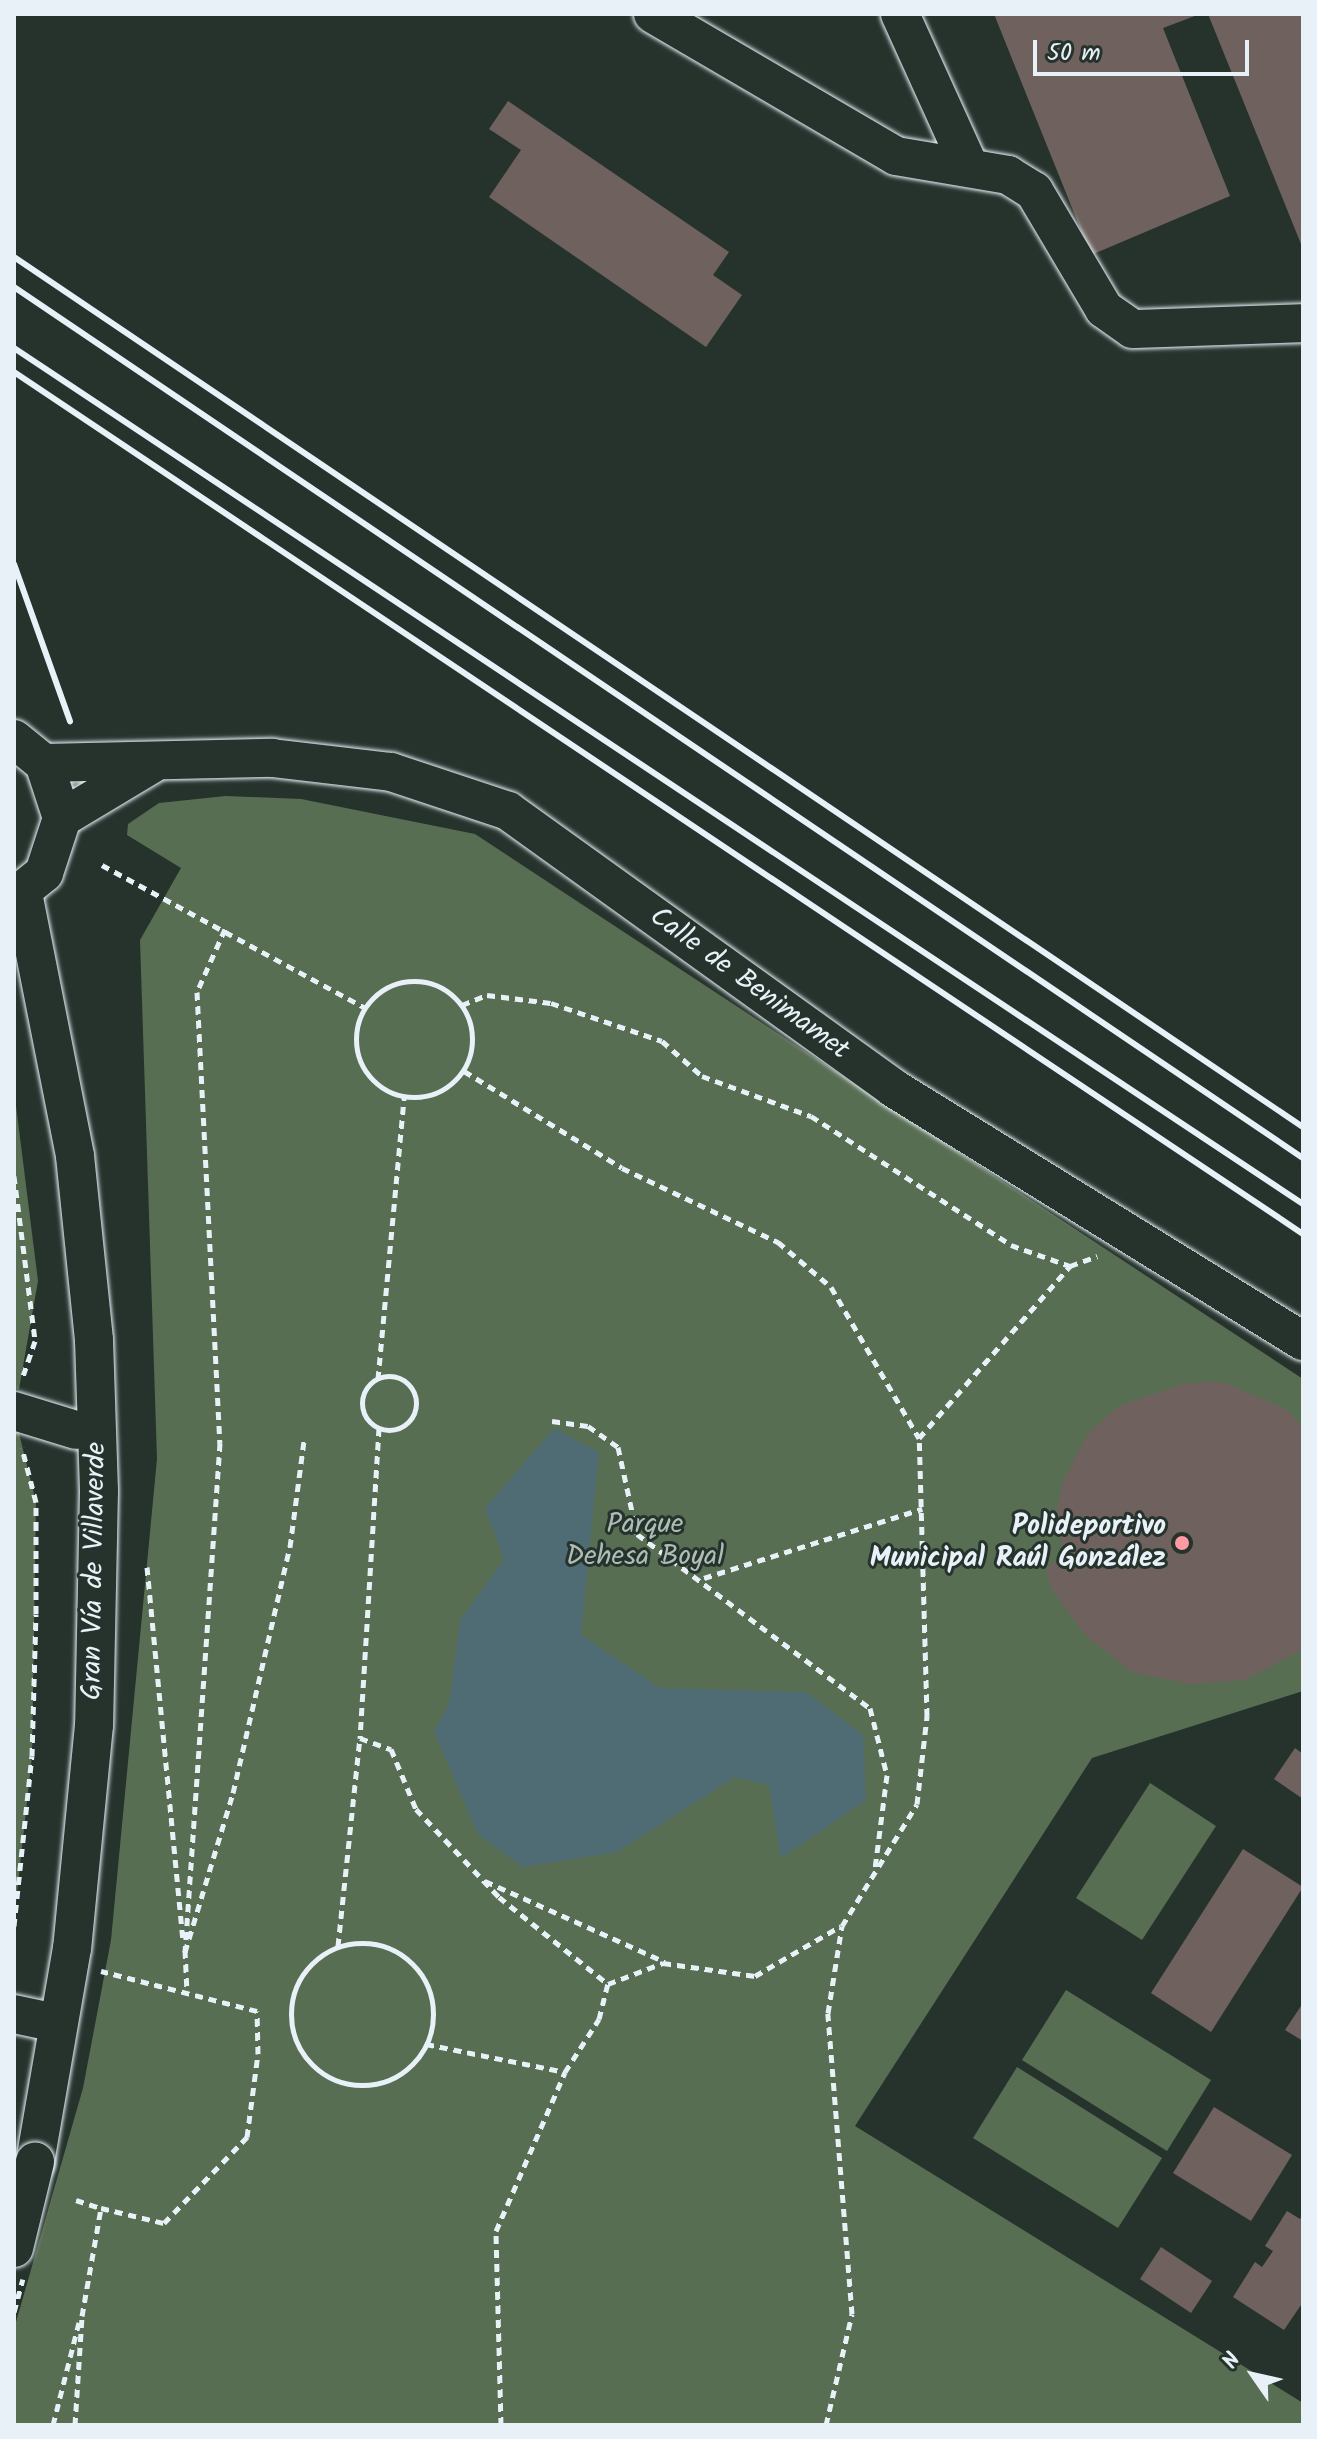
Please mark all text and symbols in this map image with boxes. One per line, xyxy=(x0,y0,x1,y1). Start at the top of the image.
scale bar xyxy=(1037,24,1253,74)
text: 50 m xyxy=(1047,34,1101,73)
street label: Calle de Benimamet xyxy=(643,900,855,1068)
street label: Gran Vía de Villaverde xyxy=(76,1442,114,1700)
park label: Parque Dehesa Boyal xyxy=(566,1508,724,1574)
place label: Polideportivo Municipal Raúl González xyxy=(870,1510,1166,1576)
marker: Polideportivo Municipal Raúl González xyxy=(1173,1534,1191,1552)
north arrow xyxy=(1213,2335,1293,2415)
text: N xyxy=(1214,2346,1251,2377)

